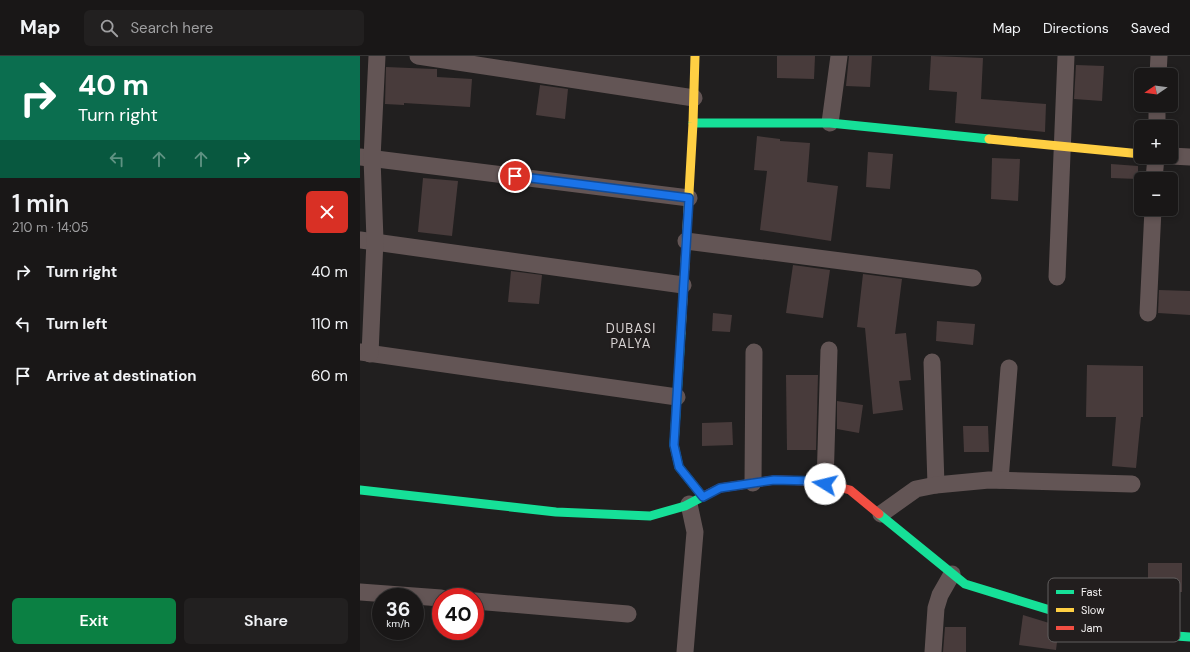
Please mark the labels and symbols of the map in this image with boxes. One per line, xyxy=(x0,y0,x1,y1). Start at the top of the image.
north arrow xyxy=(1134,68,1178,112)
pin xyxy=(498,159,532,193)
district label: DUBASI PALYA xyxy=(606,320,656,352)
position arrow xyxy=(804,463,846,505)
legend xyxy=(1048,578,1180,642)
text: Fast xyxy=(1081,585,1102,599)
speed limit sign: 40 xyxy=(432,588,484,640)
text: Slow xyxy=(1081,603,1105,617)
text: Jam xyxy=(1081,621,1102,635)

